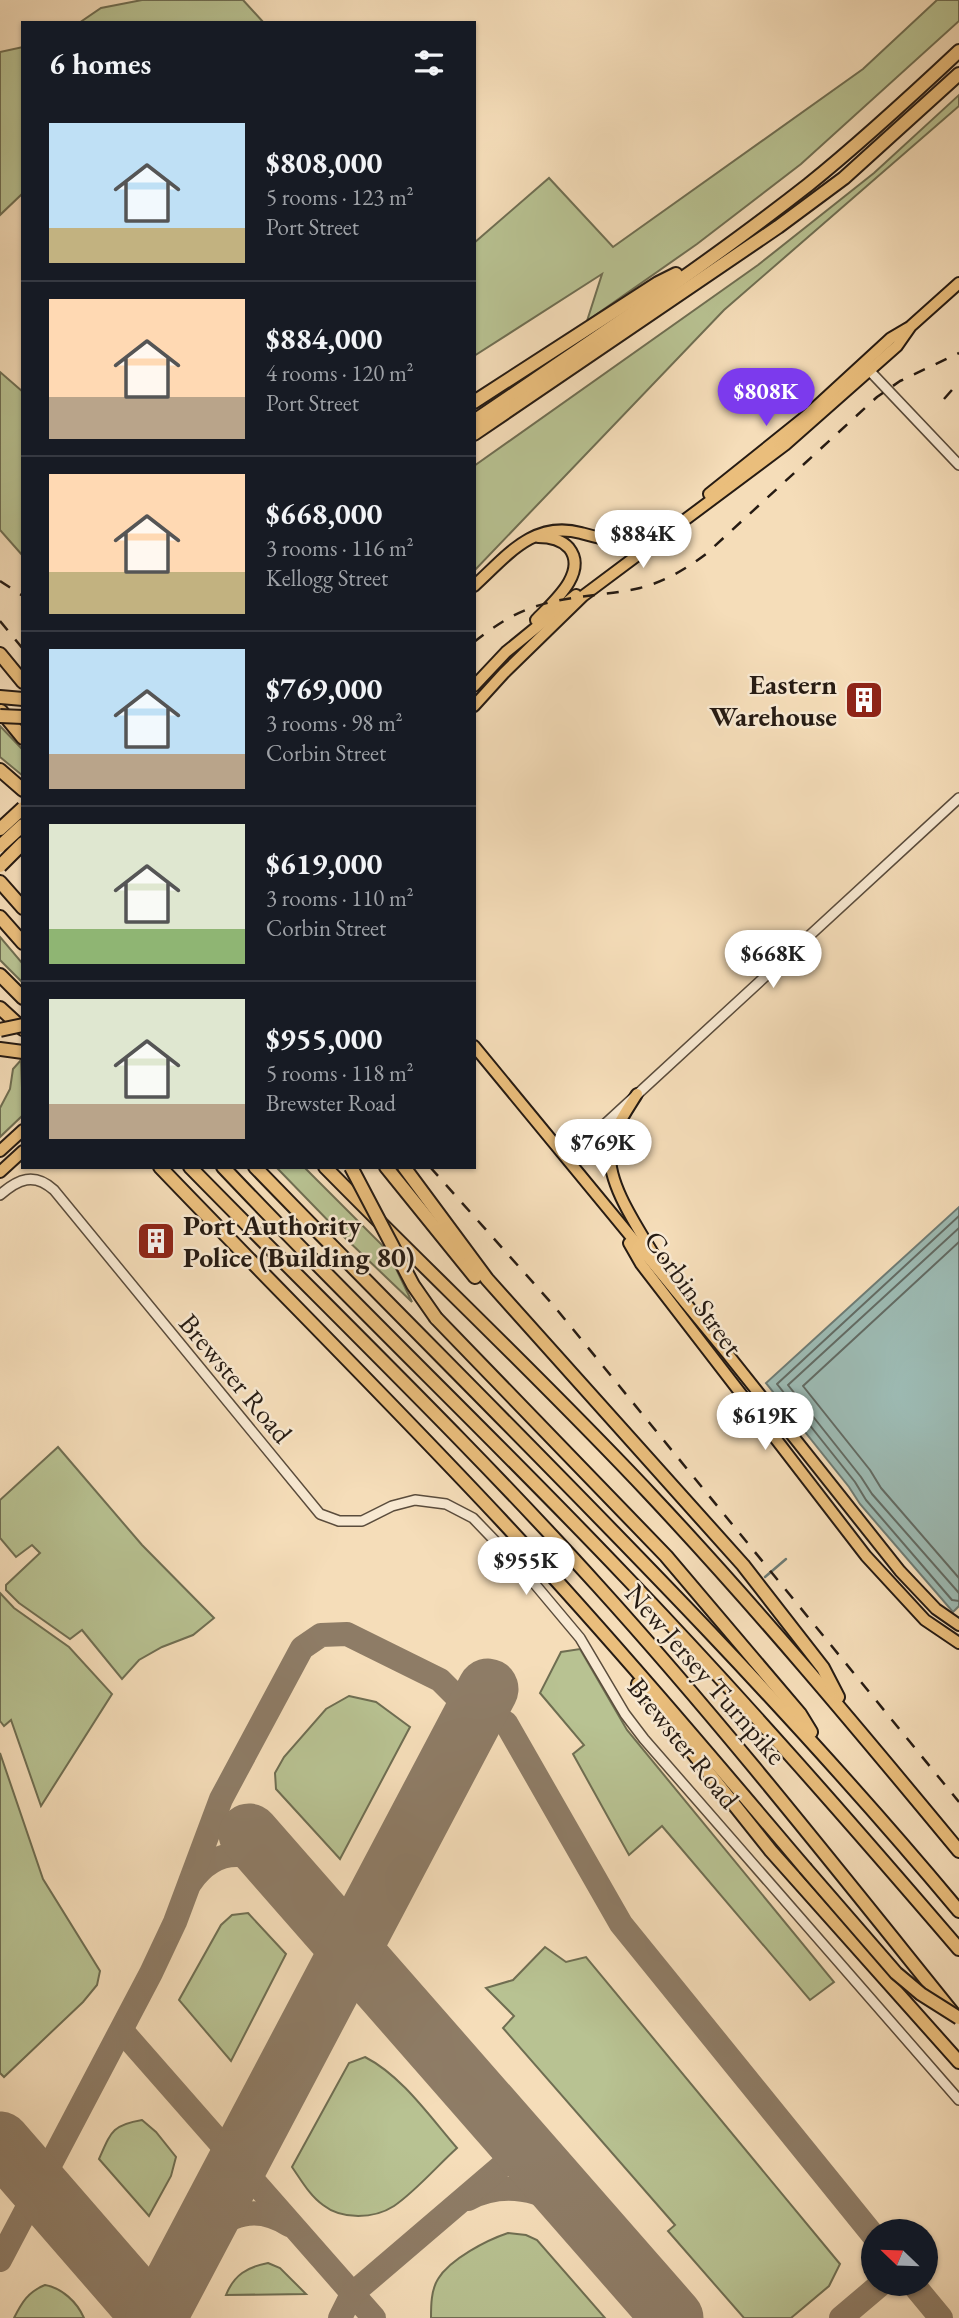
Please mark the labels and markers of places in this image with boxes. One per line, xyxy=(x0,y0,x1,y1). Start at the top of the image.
pin: $808K xyxy=(717,368,815,428)
pin: $884K xyxy=(594,510,692,570)
place label: Eastern Warehouse xyxy=(709,666,837,734)
building icon: Eastern Warehouse xyxy=(843,679,885,721)
pin: $668K xyxy=(724,930,822,990)
pin: $769K xyxy=(554,1120,652,1179)
place label: Port Authority Police (Building 80) xyxy=(183,1207,414,1275)
building icon: Port Authority Police (Building 80) xyxy=(135,1220,177,1262)
pin: $619K xyxy=(716,1392,814,1452)
pin: $955K xyxy=(477,1538,575,1597)

